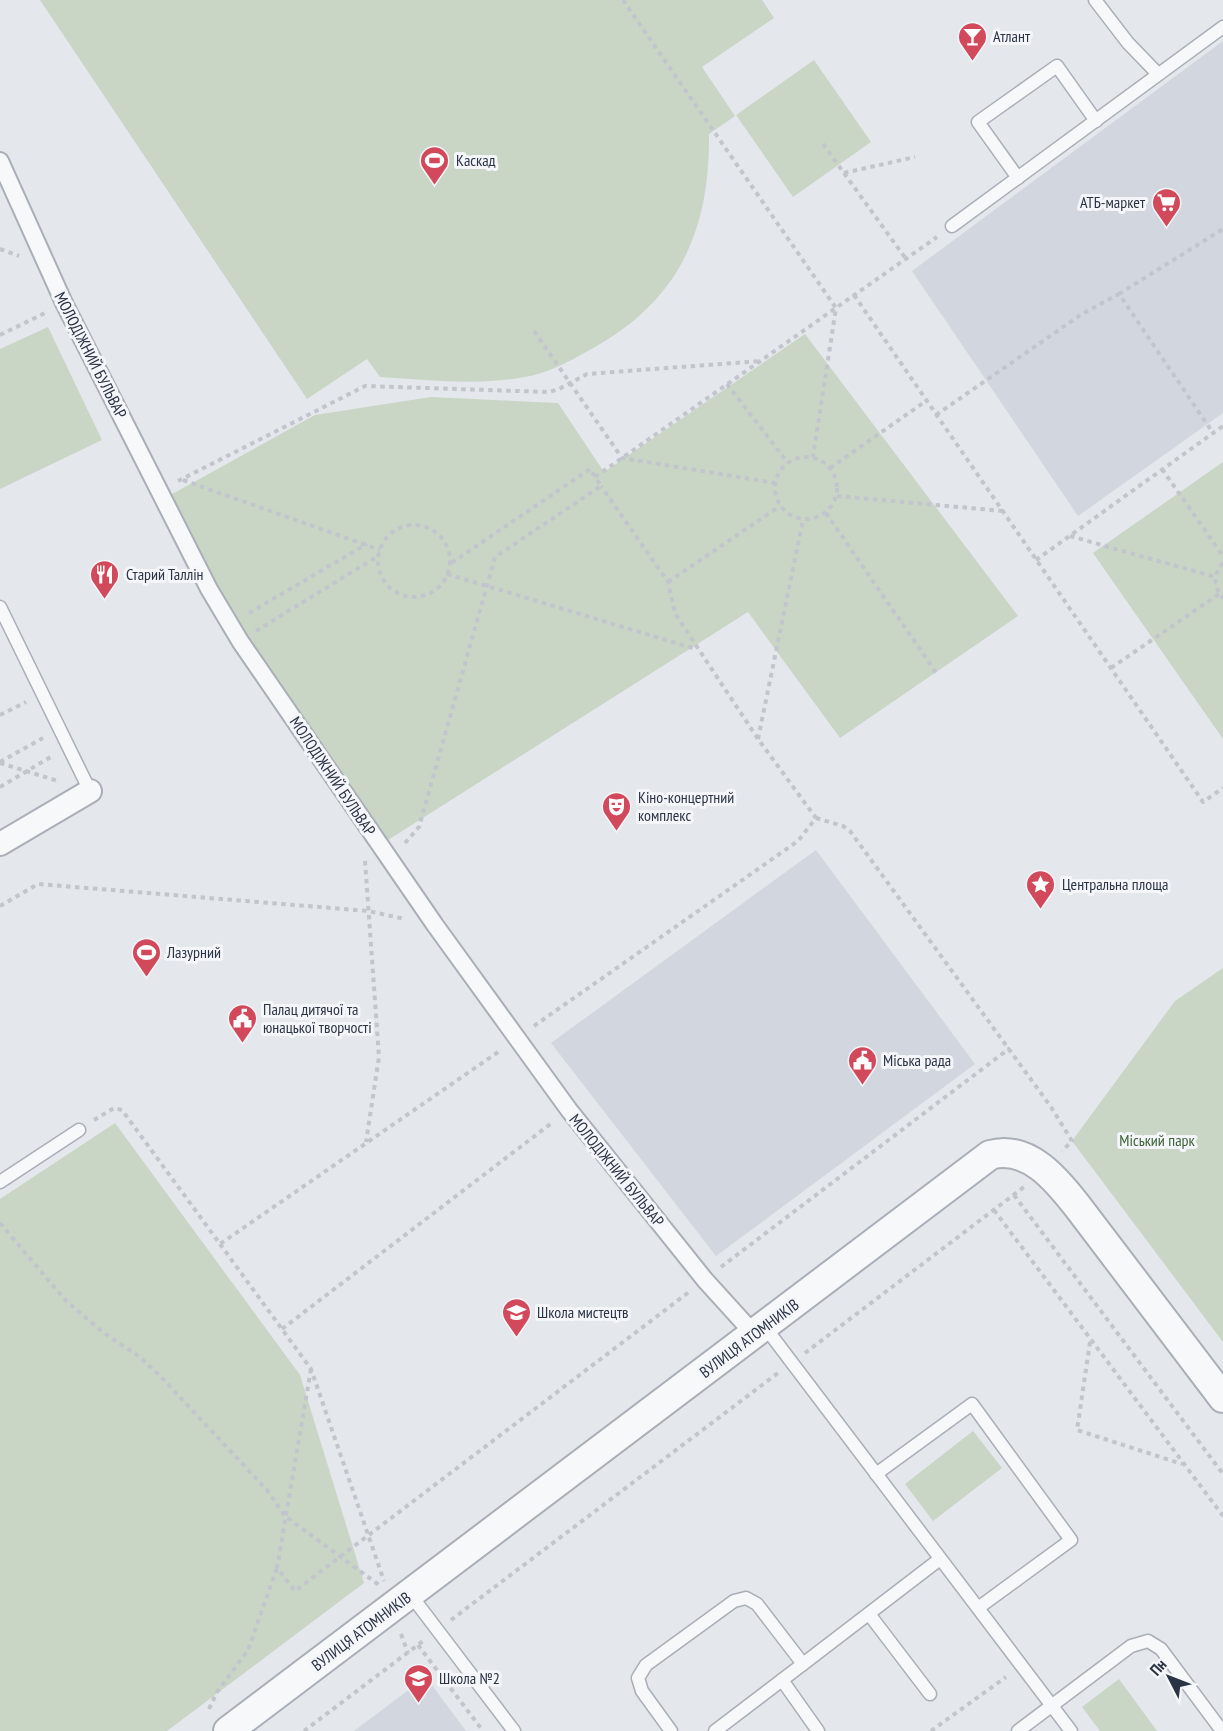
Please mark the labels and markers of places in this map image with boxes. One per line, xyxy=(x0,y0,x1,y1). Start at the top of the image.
bar icon: Атлант xyxy=(956,20,988,62)
place label: Атлант xyxy=(993,26,1031,46)
sports icon: Каскад xyxy=(419,144,451,186)
place label: Каскад xyxy=(456,150,496,170)
supermarket icon: АТБ-маркет xyxy=(1150,186,1182,228)
place label: АТБ-маркет xyxy=(1080,192,1146,212)
restaurant icon: Старий Таллін xyxy=(89,558,121,600)
place label: Старий Таллін xyxy=(126,564,204,584)
place label: Кіно-концертний комплекс xyxy=(638,787,734,825)
theatre icon: Кіно-концертний комплекс xyxy=(601,790,633,832)
place icon: Центральна площа xyxy=(1025,868,1057,910)
place label: Центральна площа xyxy=(1062,874,1168,894)
sports icon: Лазурний xyxy=(130,936,162,978)
place label: Лазурний xyxy=(166,942,221,962)
place label: Палац дитячої та юнацької творчості xyxy=(263,999,372,1037)
public building icon: Палац дитячої та юнацької творчості xyxy=(226,1002,258,1044)
public building icon: Міська рада xyxy=(846,1044,878,1086)
place label: Міська рада xyxy=(883,1050,951,1070)
school or university icon: Школа мистецтв xyxy=(500,1296,532,1338)
place label: Школа мистецтв xyxy=(537,1302,629,1322)
school or university icon: Школа №2 xyxy=(402,1662,434,1704)
place label: Школа №2 xyxy=(439,1668,500,1688)

